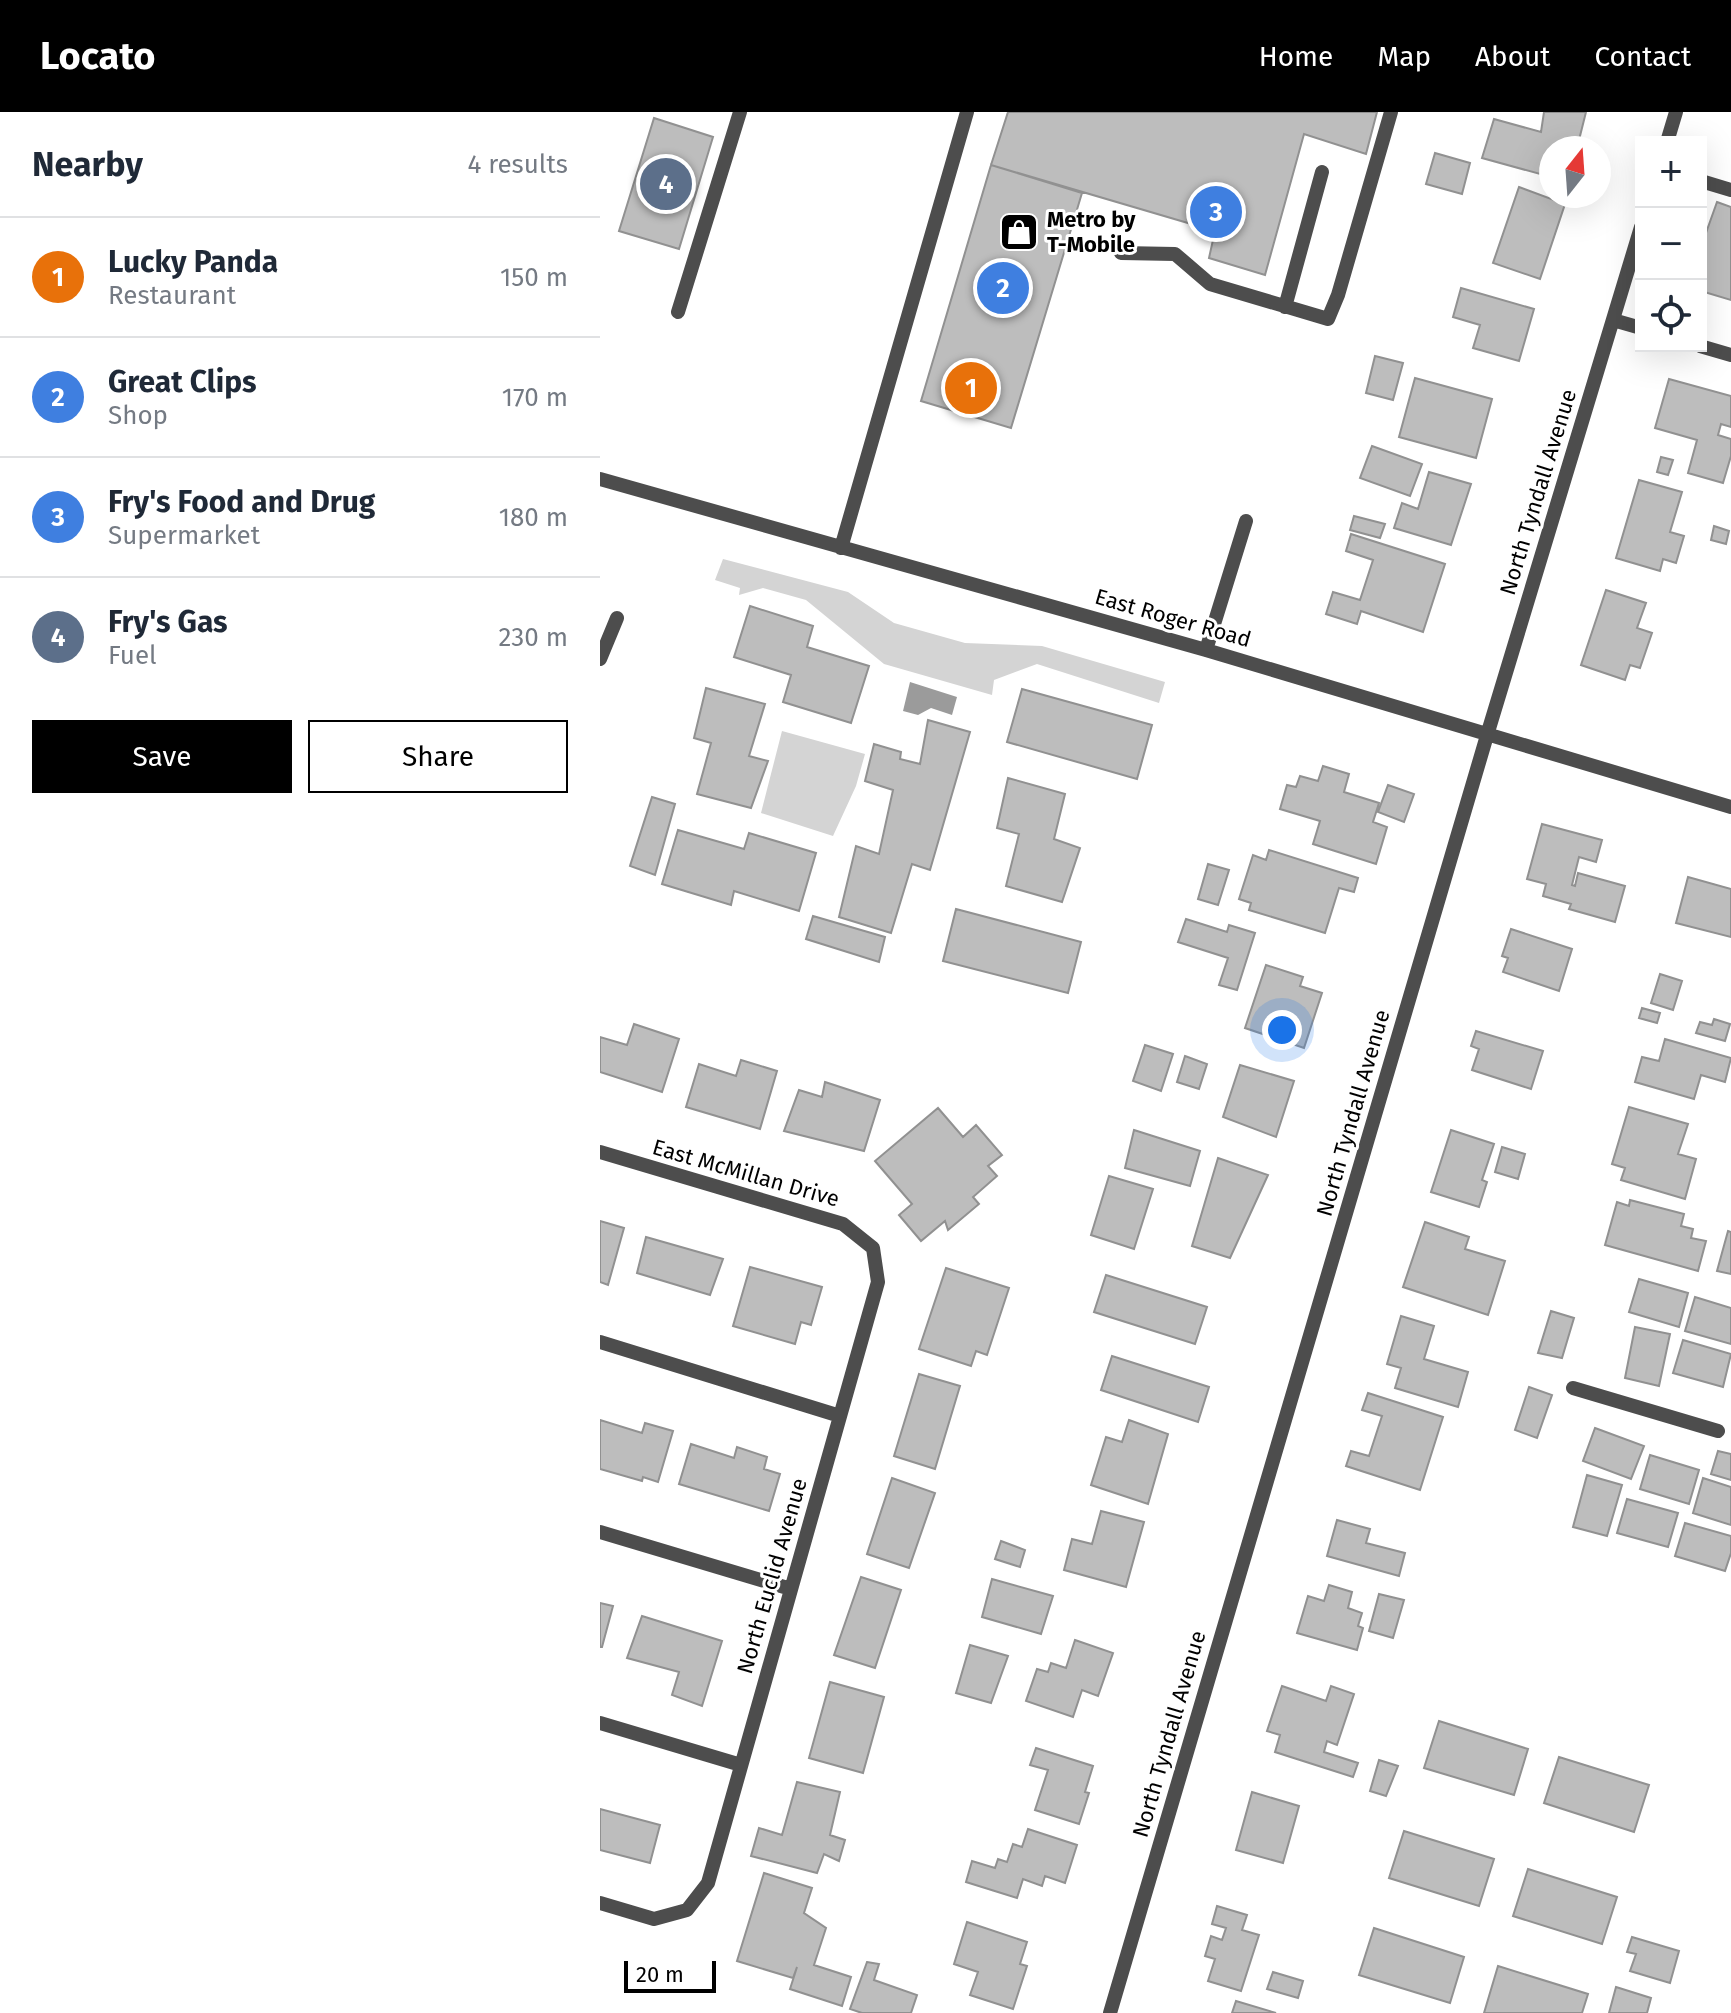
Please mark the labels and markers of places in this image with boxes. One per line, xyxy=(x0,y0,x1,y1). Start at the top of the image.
pin: 4 xyxy=(640,154,692,214)
pin: 3 xyxy=(1190,182,1242,242)
place label: Metro by T-Mobile xyxy=(1047,206,1136,258)
shop icon: Metro by T-Mobile xyxy=(998,211,1040,253)
pin: 2 xyxy=(977,258,1029,318)
pin: 1 xyxy=(945,358,997,418)

